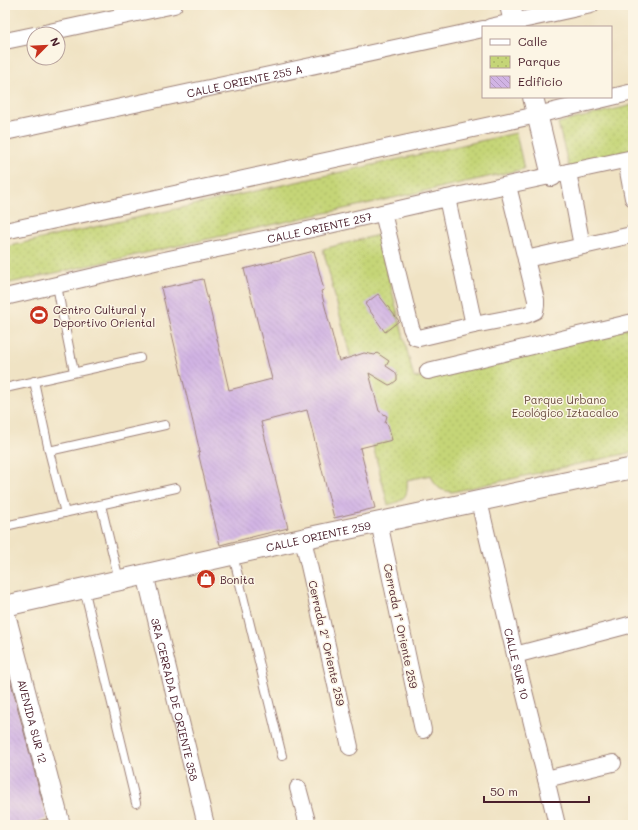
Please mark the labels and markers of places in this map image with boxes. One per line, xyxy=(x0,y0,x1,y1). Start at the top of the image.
place label: Centro Cultural y Deportivo Oriental xyxy=(53,302,155,330)
sports icon: Centro Cultural y Deportivo Oriental xyxy=(28,304,50,326)
shop icon: Bonita xyxy=(195,568,217,590)
place label: Bonita xyxy=(220,572,255,587)

